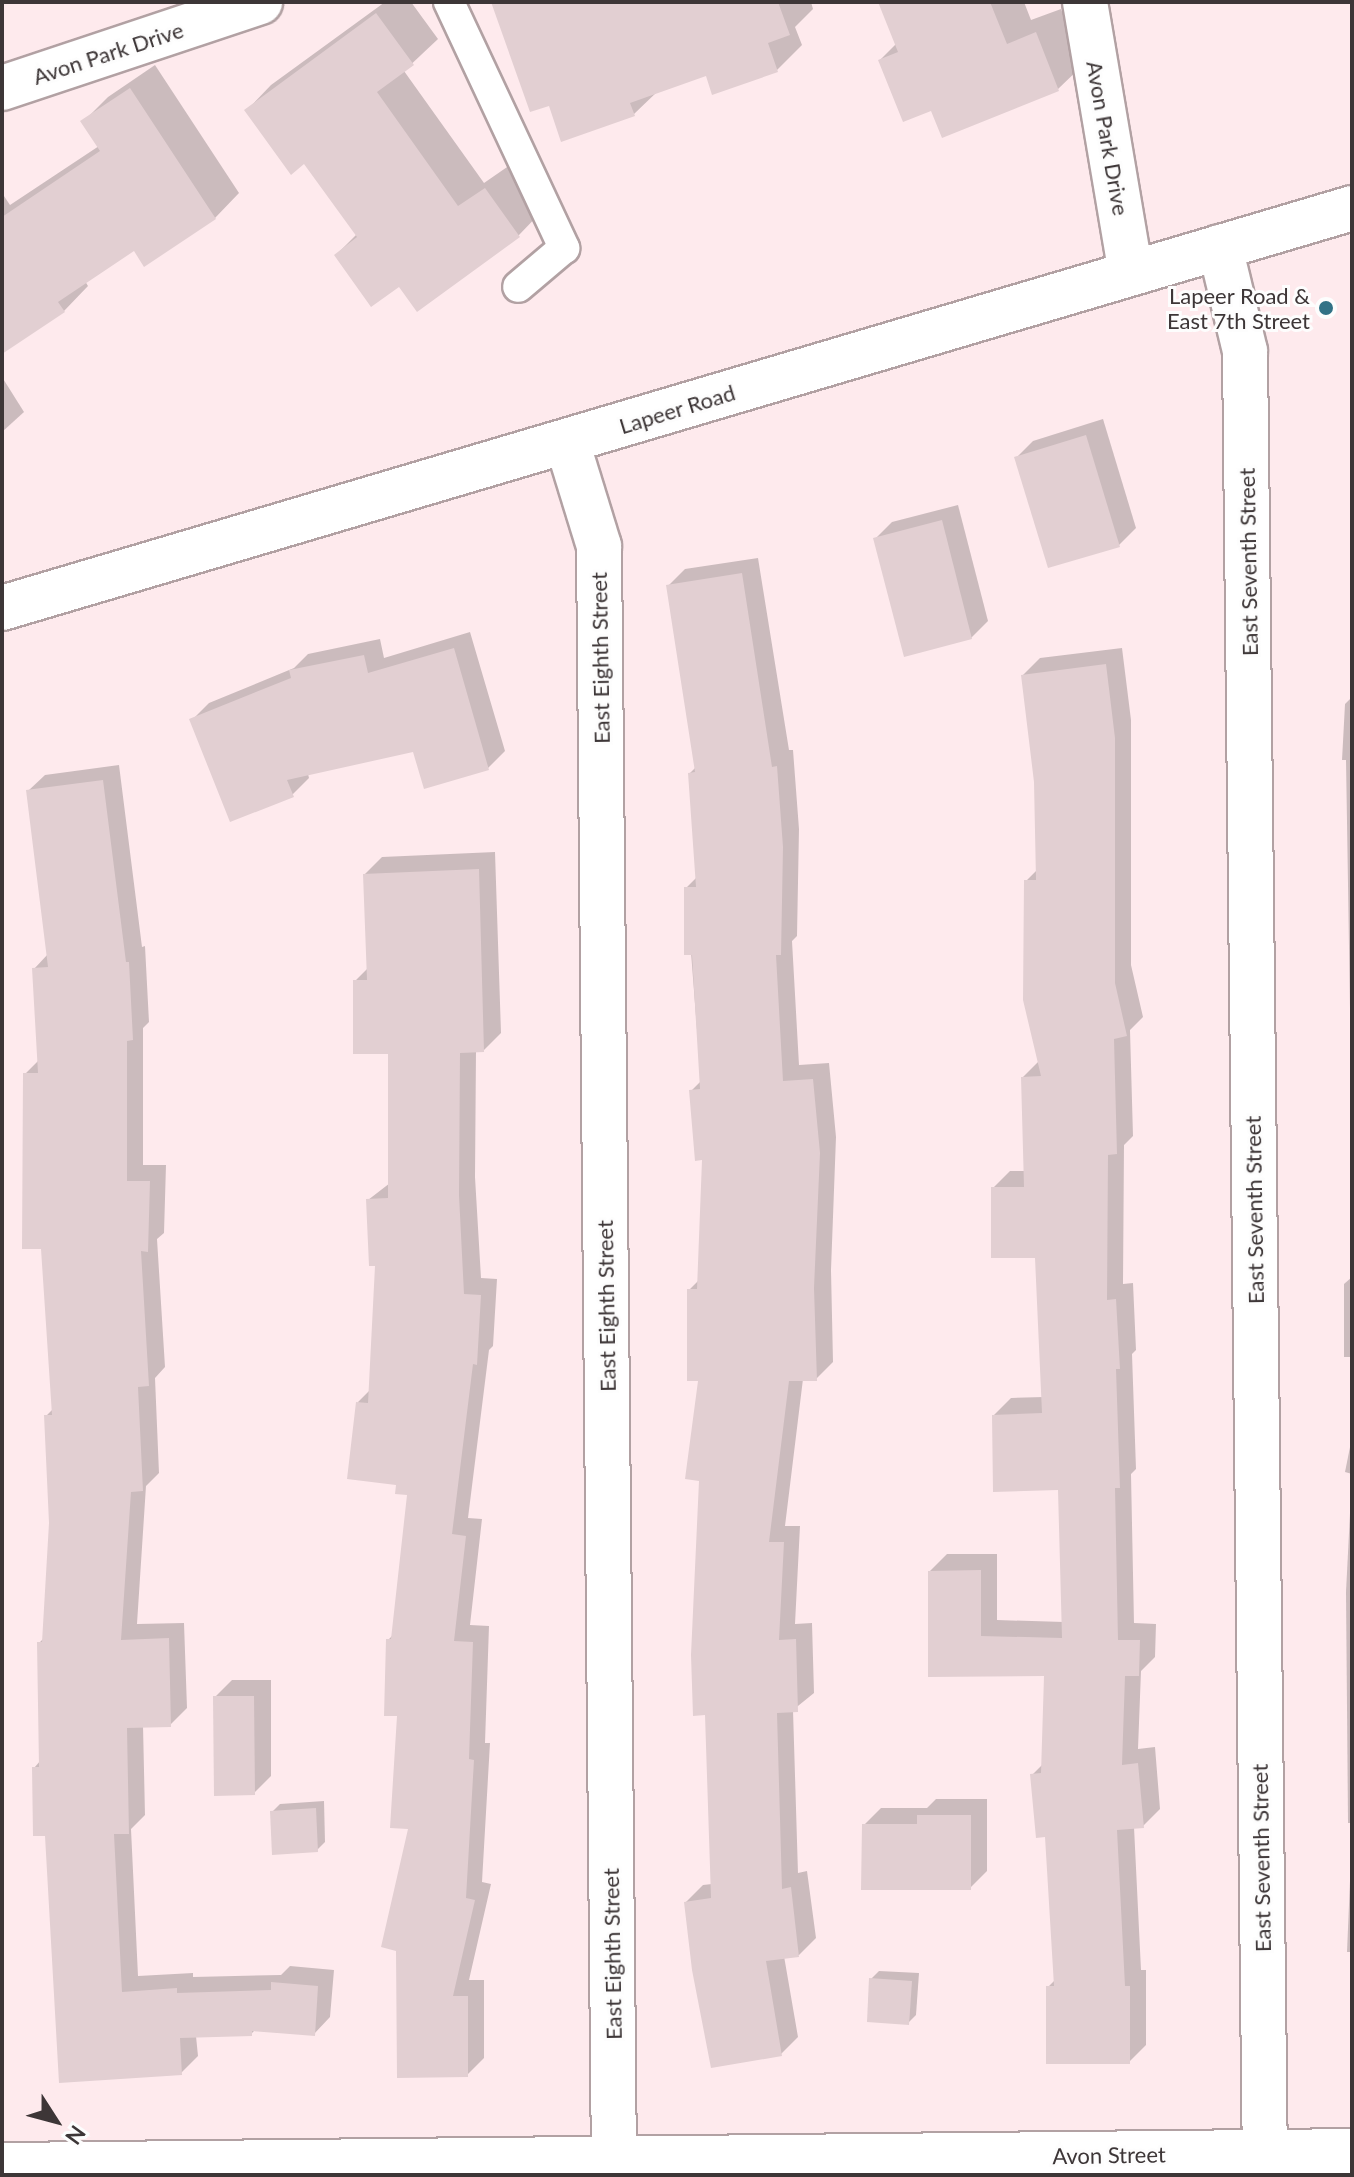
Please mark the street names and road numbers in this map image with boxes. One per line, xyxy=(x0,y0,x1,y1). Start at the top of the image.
street label: Avon Park Drive xyxy=(30,16,186,90)
street label: Avon Park Drive xyxy=(1081,59,1135,217)
street label: Lapeer Road xyxy=(616,379,738,439)
street label: East Seventh Street xyxy=(1233,468,1263,656)
street label: East Eighth Street xyxy=(585,572,615,744)
street label: East Seventh Street xyxy=(1239,1116,1269,1304)
street label: East Eighth Street xyxy=(591,1220,621,1392)
street label: East Seventh Street xyxy=(1246,1764,1276,1952)
street label: East Eighth Street xyxy=(597,1868,627,2040)
street label: Avon Street xyxy=(1052,2141,1166,2169)

